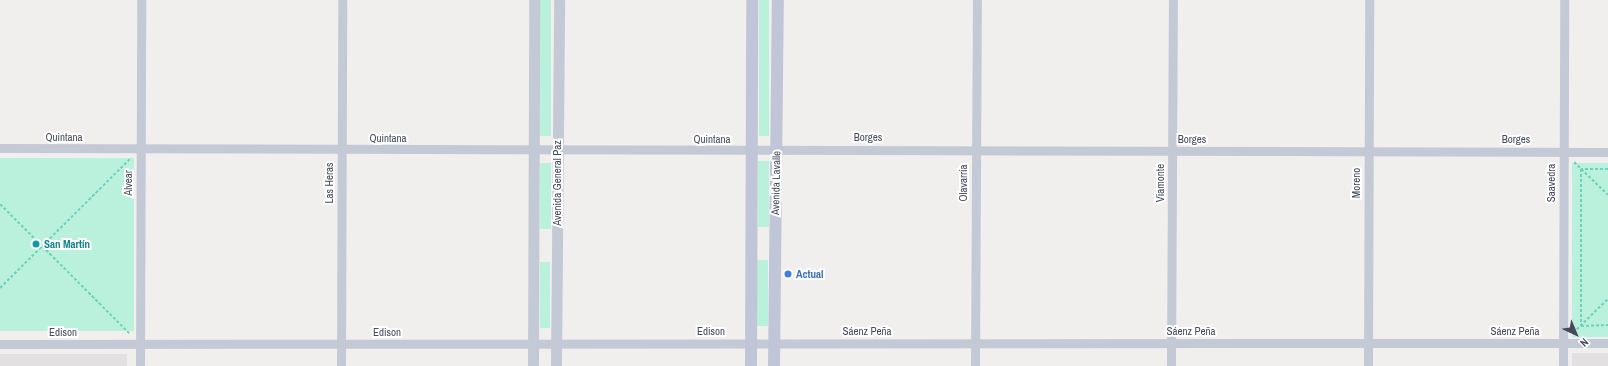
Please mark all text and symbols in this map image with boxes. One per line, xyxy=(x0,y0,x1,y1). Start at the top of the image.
street label: Quintana xyxy=(45,130,83,144)
street label: Borges xyxy=(854,130,882,144)
street label: Quintana xyxy=(369,131,407,145)
street label: Quintana xyxy=(693,132,731,146)
street label: Borges xyxy=(1178,132,1206,146)
street label: Borges xyxy=(1502,132,1530,146)
street label: Avenida General Paz xyxy=(550,140,564,226)
street label: Avenida Lavalle xyxy=(769,151,783,215)
street label: Las Heras xyxy=(322,162,336,204)
street label: Olavarría xyxy=(956,164,970,202)
street label: Viamonte xyxy=(1153,164,1167,202)
street label: Saavedra xyxy=(1544,164,1558,202)
street label: Moreno xyxy=(1349,168,1363,198)
street label: Alvear xyxy=(121,170,135,196)
place label: San Martín xyxy=(44,237,90,251)
marker: San Martín xyxy=(31,239,41,249)
place label: Actual xyxy=(796,267,824,281)
marker: Actual xyxy=(783,269,793,279)
north arrow xyxy=(1556,314,1596,354)
street label: Edison xyxy=(697,324,725,338)
street label: Sáenz Peña xyxy=(842,324,892,338)
street label: Sáenz Peña xyxy=(1166,324,1216,338)
street label: Sáenz Peña xyxy=(1490,324,1540,338)
street label: Edison xyxy=(49,325,77,339)
street label: Edison xyxy=(373,325,401,339)
text: N xyxy=(1577,335,1592,350)

